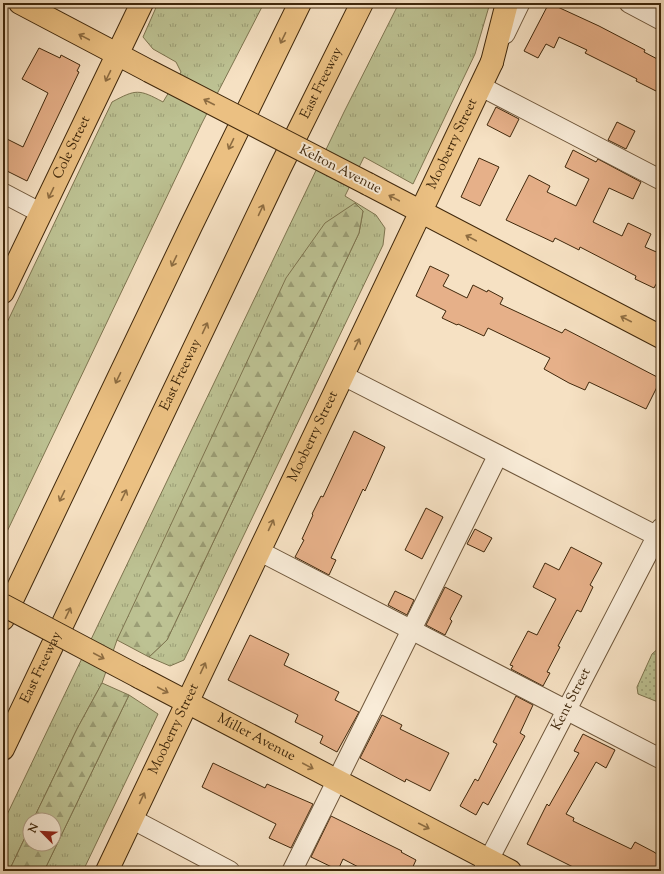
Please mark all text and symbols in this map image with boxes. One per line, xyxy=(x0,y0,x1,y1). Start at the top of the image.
one-way arrow xyxy=(279,32,286,44)
one-way arrow xyxy=(78,33,90,40)
street label: East Freeway xyxy=(296,44,348,123)
one-way arrow xyxy=(104,70,111,82)
street label: Mooberry Street xyxy=(423,95,483,193)
one-way arrow xyxy=(203,98,215,105)
street label: Cole Street xyxy=(49,113,96,183)
one-way arrow xyxy=(227,138,234,150)
street label: Kelton Avenue xyxy=(295,141,385,199)
one-way arrow xyxy=(47,187,54,199)
one-way arrow xyxy=(388,193,400,201)
one-way arrow xyxy=(258,205,265,217)
one-way arrow xyxy=(465,234,477,241)
one-way arrow xyxy=(170,255,177,267)
one-way arrow xyxy=(621,315,633,322)
one-way arrow xyxy=(202,322,209,334)
street label: East Freeway xyxy=(155,336,207,415)
one-way arrow xyxy=(354,339,361,351)
one-way arrow xyxy=(114,372,121,384)
street label: Mooberry Street xyxy=(283,388,344,486)
one-way arrow xyxy=(58,489,65,501)
one-way arrow xyxy=(121,490,128,502)
one-way arrow xyxy=(268,519,275,531)
one-way arrow xyxy=(65,607,72,619)
street label: East Freeway xyxy=(16,628,67,707)
one-way arrow xyxy=(93,653,105,661)
one-way arrow xyxy=(200,662,207,674)
street label: Kent Street xyxy=(547,665,597,735)
street label: Mooberry Street xyxy=(144,680,205,778)
one-way arrow xyxy=(157,687,169,695)
street label: Miller Avenue xyxy=(213,709,299,767)
one-way arrow xyxy=(302,763,314,771)
one-way arrow xyxy=(139,792,146,804)
north arrow xyxy=(22,812,62,852)
text: N xyxy=(24,821,43,837)
one-way arrow xyxy=(417,823,429,831)

